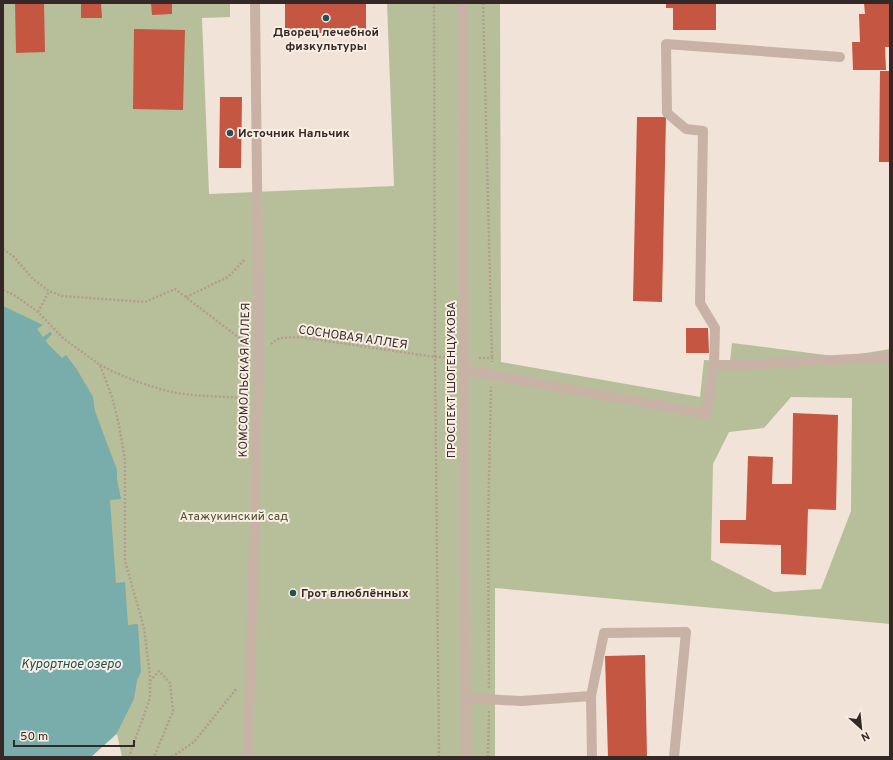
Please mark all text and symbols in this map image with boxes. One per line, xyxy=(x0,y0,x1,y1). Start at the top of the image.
marker: Дворец лечебной физкультуры xyxy=(321,13,331,23)
place label: Дворец лечебной физкультуры xyxy=(273,25,379,55)
place label: Источник Нальчик xyxy=(238,126,350,142)
marker: Источник Нальчик xyxy=(225,128,235,138)
street label: ПРОСПЕКТ ШОГЕНЦУКОВА xyxy=(444,302,460,458)
street label: КОМСОМОЛЬСКАЯ АЛЛЕЯ xyxy=(236,303,254,457)
street label: СОСНОВАЯ АЛЛЕЯ xyxy=(297,322,408,354)
park label: Атажукинский сад xyxy=(180,509,288,525)
place label: Грот влюблённых xyxy=(301,586,409,602)
marker: Грот влюблённых xyxy=(288,588,298,598)
water label: Курортное озеро xyxy=(21,657,121,673)
north arrow xyxy=(841,708,881,748)
scale bar xyxy=(14,722,134,748)
text: N xyxy=(858,728,872,744)
text: 50 m xyxy=(20,729,48,745)

